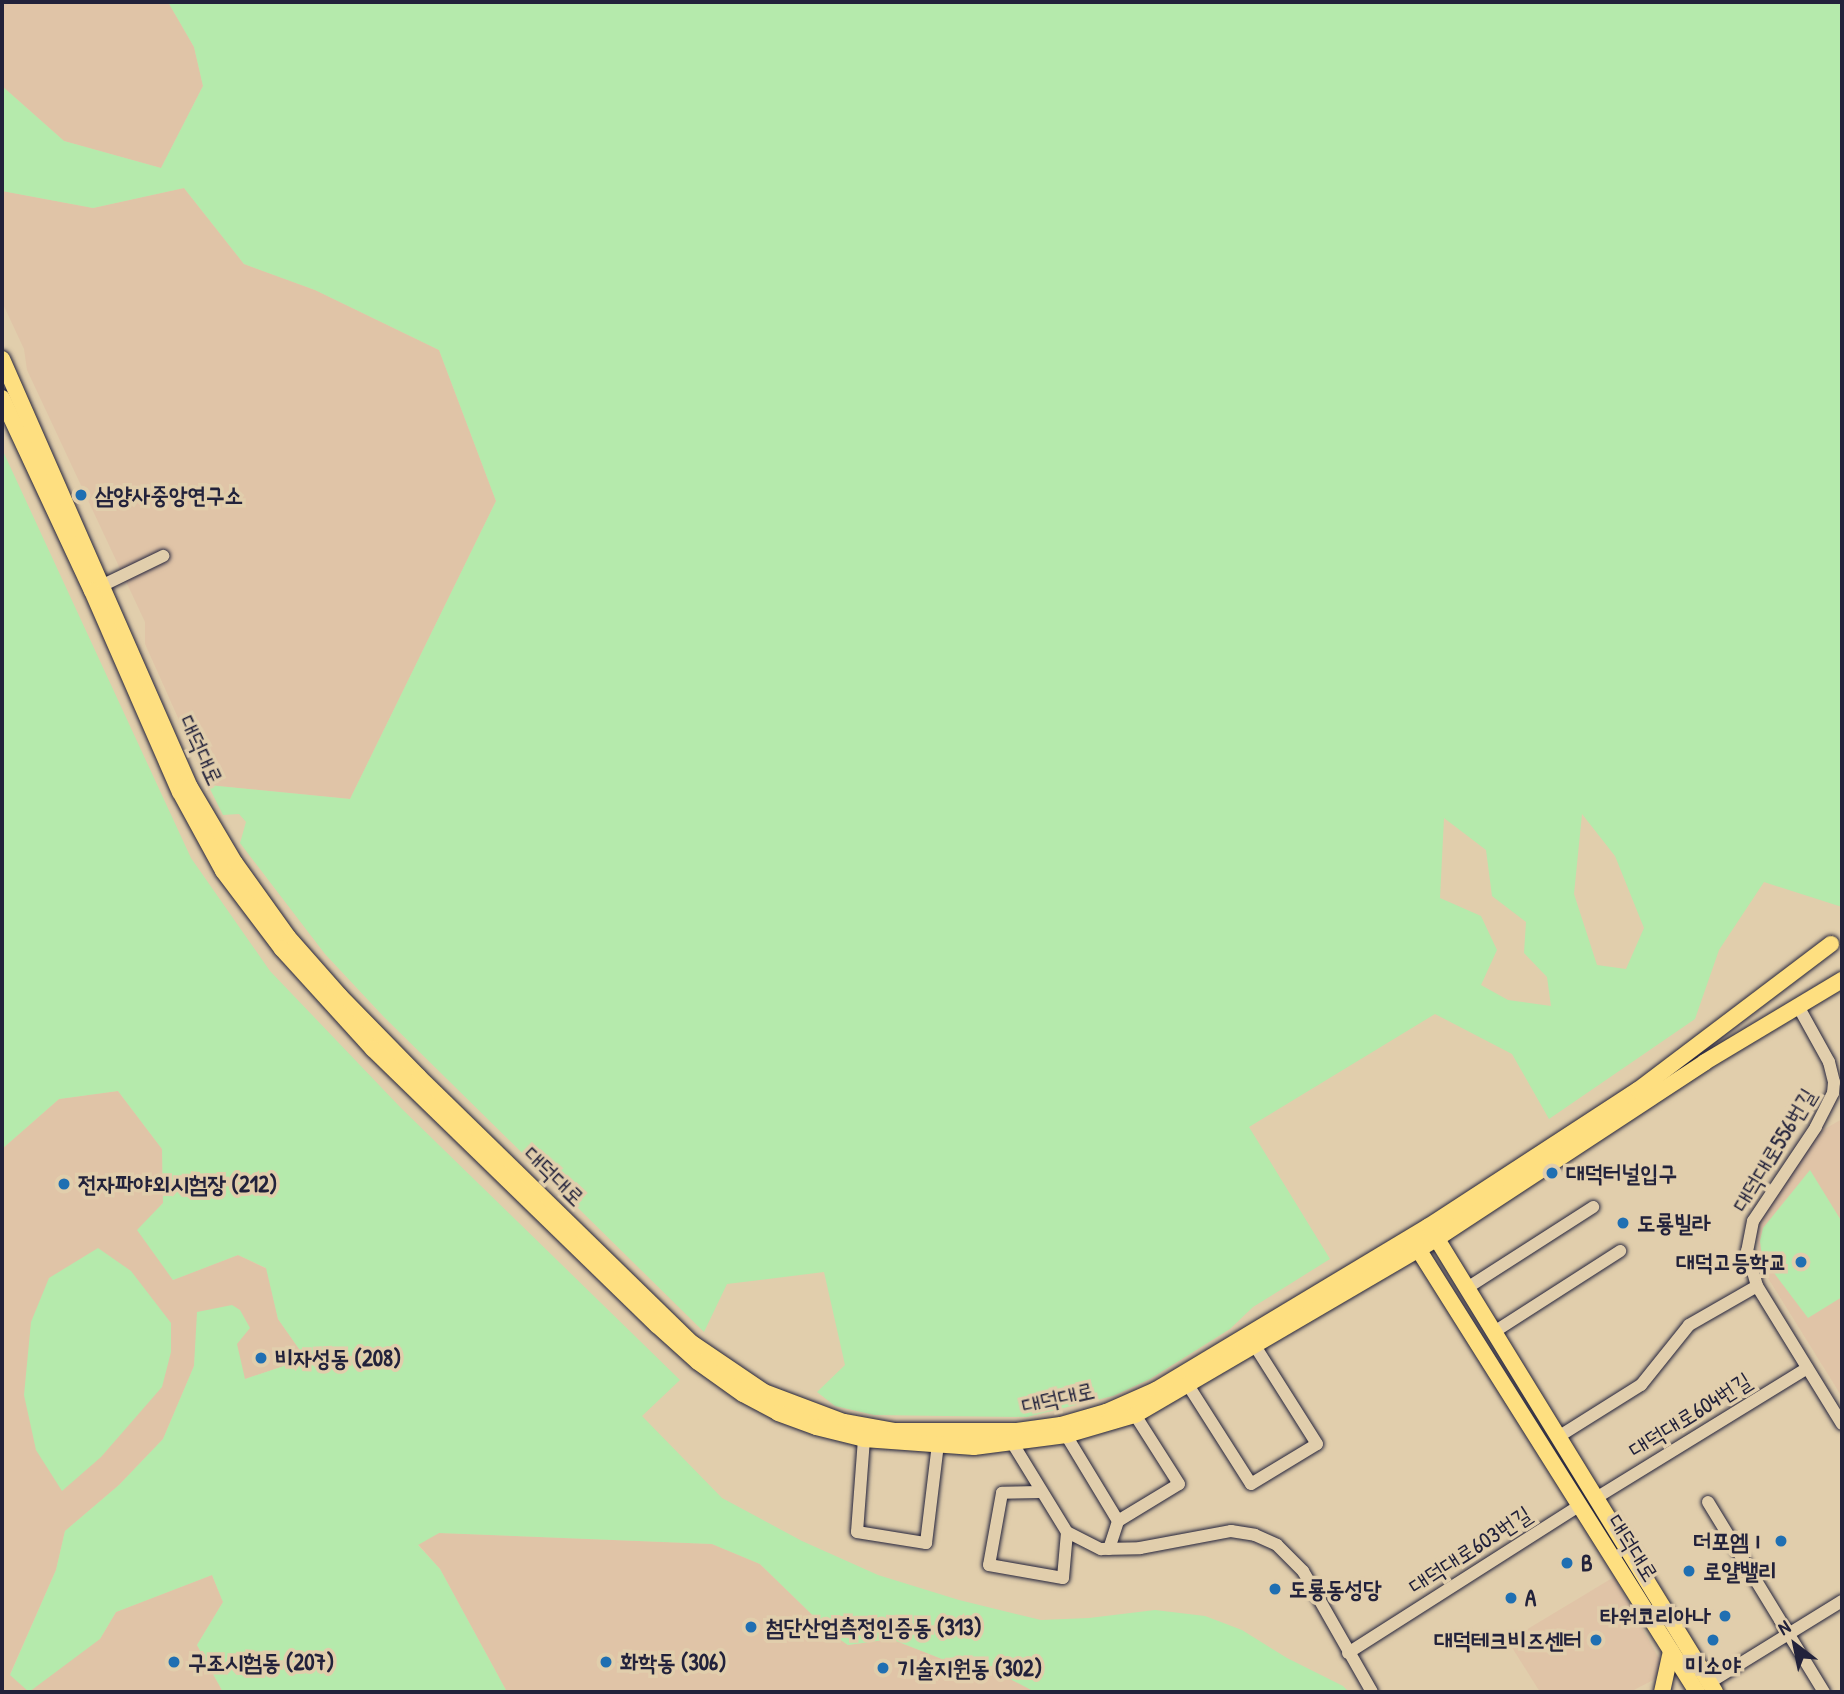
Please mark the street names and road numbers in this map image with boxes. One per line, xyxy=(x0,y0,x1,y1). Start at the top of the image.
street label: 대덕대로 xyxy=(173,711,229,789)
street label: 대덕대로556번길 xyxy=(1726,1083,1822,1217)
street label: 대덕대로 xyxy=(518,1140,590,1212)
street label: 대덕대로604번길 xyxy=(1624,1366,1756,1464)
street label: 대덕대로 xyxy=(1019,1376,1097,1420)
street label: 대덕대로603번길 xyxy=(1403,1500,1537,1600)
street label: 대덕대로 xyxy=(1602,1509,1664,1587)

